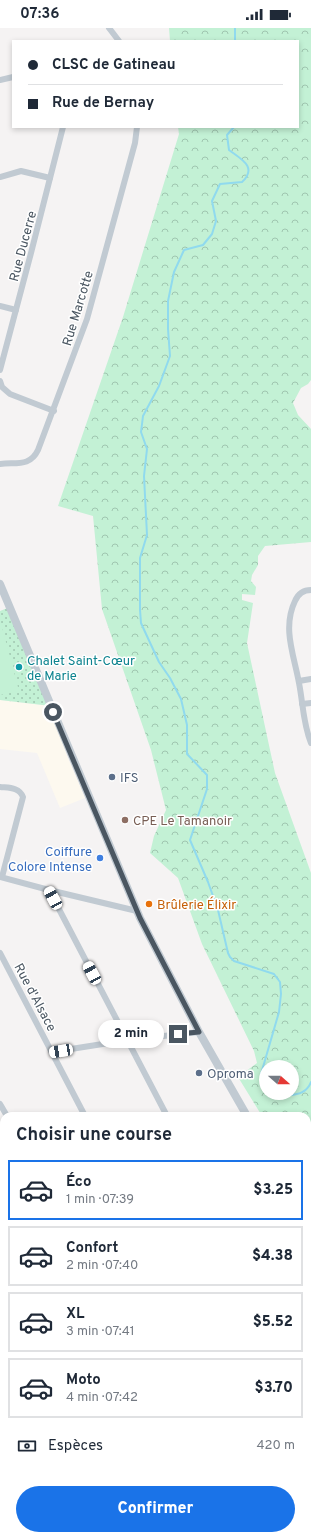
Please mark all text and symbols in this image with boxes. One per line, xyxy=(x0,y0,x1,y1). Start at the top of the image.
text: 07:36 xyxy=(20,5,60,24)
text: CLSC de Gatineau xyxy=(52,56,176,75)
text: Rue de Bernay xyxy=(52,94,154,113)
street label: Rue Ducerre xyxy=(7,210,41,284)
street label: Rue Marcotte xyxy=(60,269,98,348)
place label: Chalet Saint-Cœur de Marie xyxy=(27,654,135,685)
marker: Chalet Saint-Cœur de Marie xyxy=(14,662,24,672)
route start xyxy=(44,703,62,721)
place label: IFS xyxy=(120,771,138,787)
marker: IFS xyxy=(107,772,117,782)
place label: CPE Le Tamanoir xyxy=(133,814,232,830)
marker: CPE Le Tamanoir xyxy=(120,815,130,825)
place label: Coiffure Colore Intense xyxy=(8,845,92,876)
marker: Coiffure Colore Intense xyxy=(95,853,105,863)
car xyxy=(42,885,64,911)
place label: Brûlerie Élixir xyxy=(157,896,236,914)
marker: Brûlerie Élixir xyxy=(144,899,154,909)
car xyxy=(81,960,103,986)
street label: Rue d'Alsace xyxy=(10,961,59,1035)
callout: 2 min xyxy=(98,1020,164,1048)
route end xyxy=(169,1025,187,1043)
text: 2 min xyxy=(114,1026,148,1042)
car xyxy=(48,1043,74,1059)
north arrow xyxy=(259,1060,299,1100)
map controls xyxy=(259,1060,299,1100)
place label: Oproma xyxy=(207,1067,254,1083)
marker: Oproma xyxy=(194,1068,204,1078)
text: Choisir une course xyxy=(16,1124,172,1147)
icon: car xyxy=(18,1172,54,1208)
text: Éco xyxy=(66,1173,91,1192)
text: $3.25 xyxy=(253,1181,293,1200)
text: 1 min · 07:39 xyxy=(66,1192,134,1208)
icon: car xyxy=(18,1238,54,1274)
text: Confort xyxy=(66,1239,118,1258)
text: $4.38 xyxy=(252,1247,293,1266)
text: 2 min · 07:40 xyxy=(66,1258,138,1274)
icon: car xyxy=(18,1304,54,1340)
text: XL xyxy=(66,1305,84,1324)
text: $5.52 xyxy=(253,1313,293,1332)
text: 3 min · 07:41 xyxy=(66,1324,135,1340)
icon: car xyxy=(18,1370,54,1406)
text: Moto xyxy=(66,1371,101,1390)
text: $3.70 xyxy=(255,1379,293,1398)
text: 4 min · 07:42 xyxy=(66,1390,138,1406)
icon: cash xyxy=(16,1435,38,1457)
text: Espèces xyxy=(48,1437,103,1456)
text: 420 m xyxy=(257,1438,295,1454)
button: Confirmer xyxy=(16,1486,295,1532)

